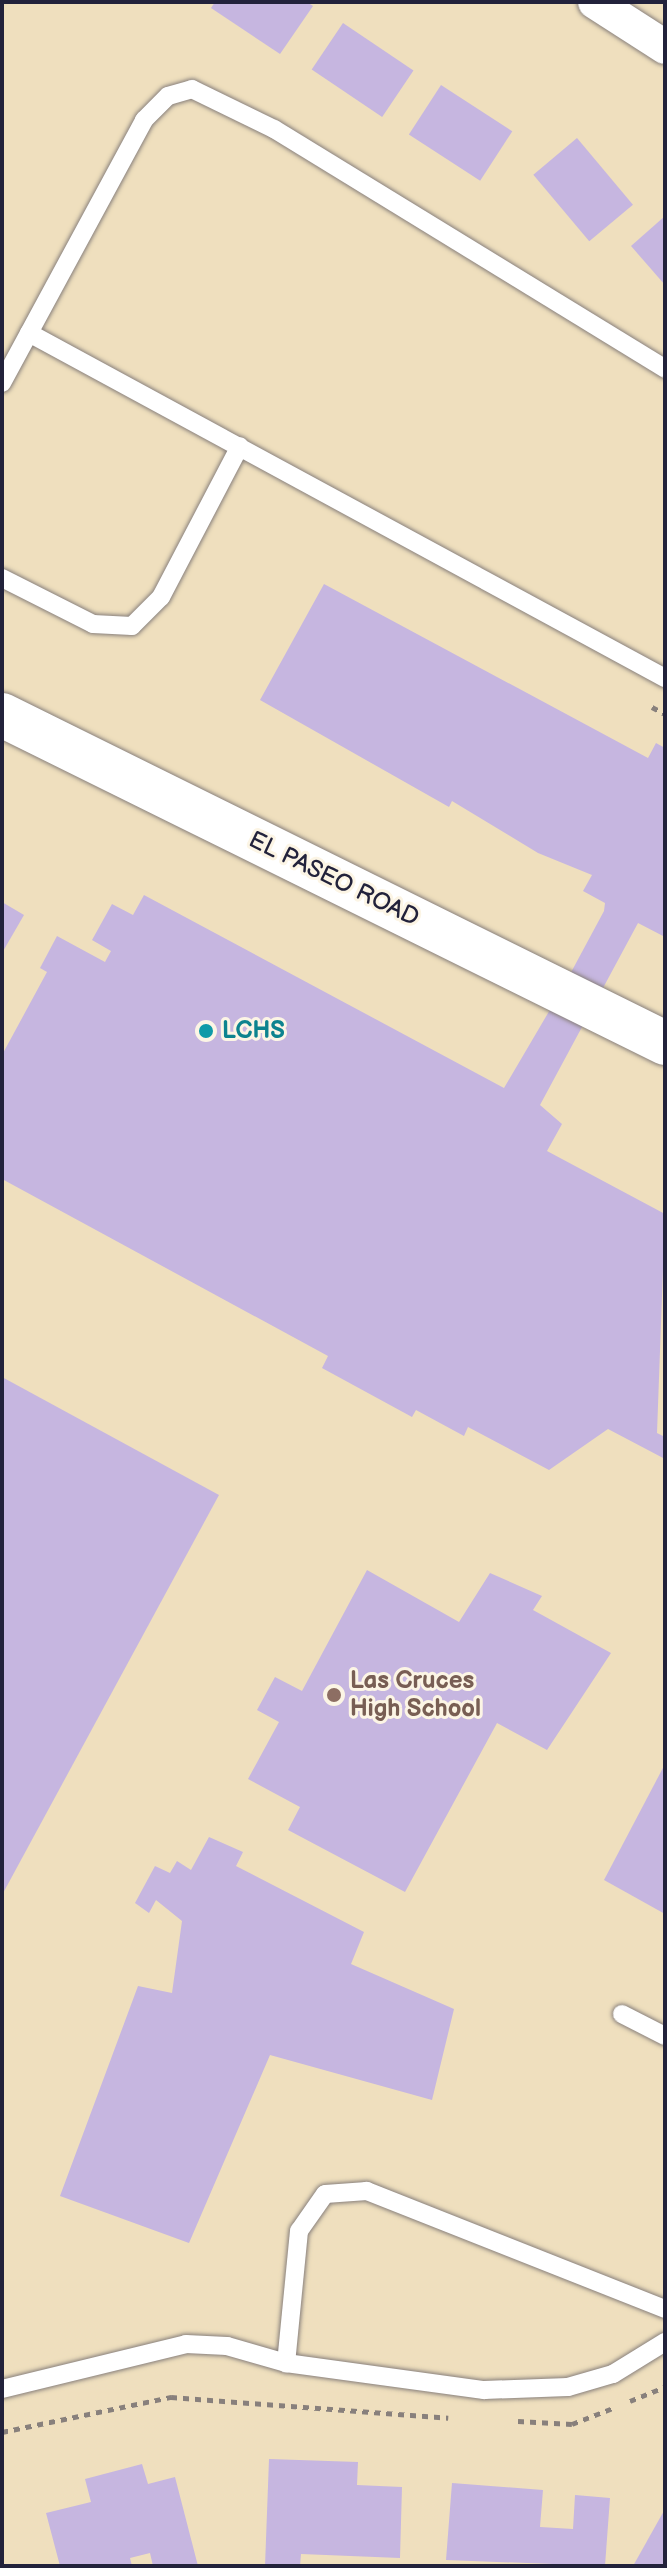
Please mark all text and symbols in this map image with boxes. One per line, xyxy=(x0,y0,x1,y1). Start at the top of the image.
street label: EL PASEO ROAD xyxy=(244,825,424,933)
place label: LCHS xyxy=(222,1017,285,1045)
marker: LCHS xyxy=(197,1022,215,1040)
place label: Las Cruces High School xyxy=(350,1667,481,1723)
marker: Las Cruces High School xyxy=(325,1686,343,1704)

